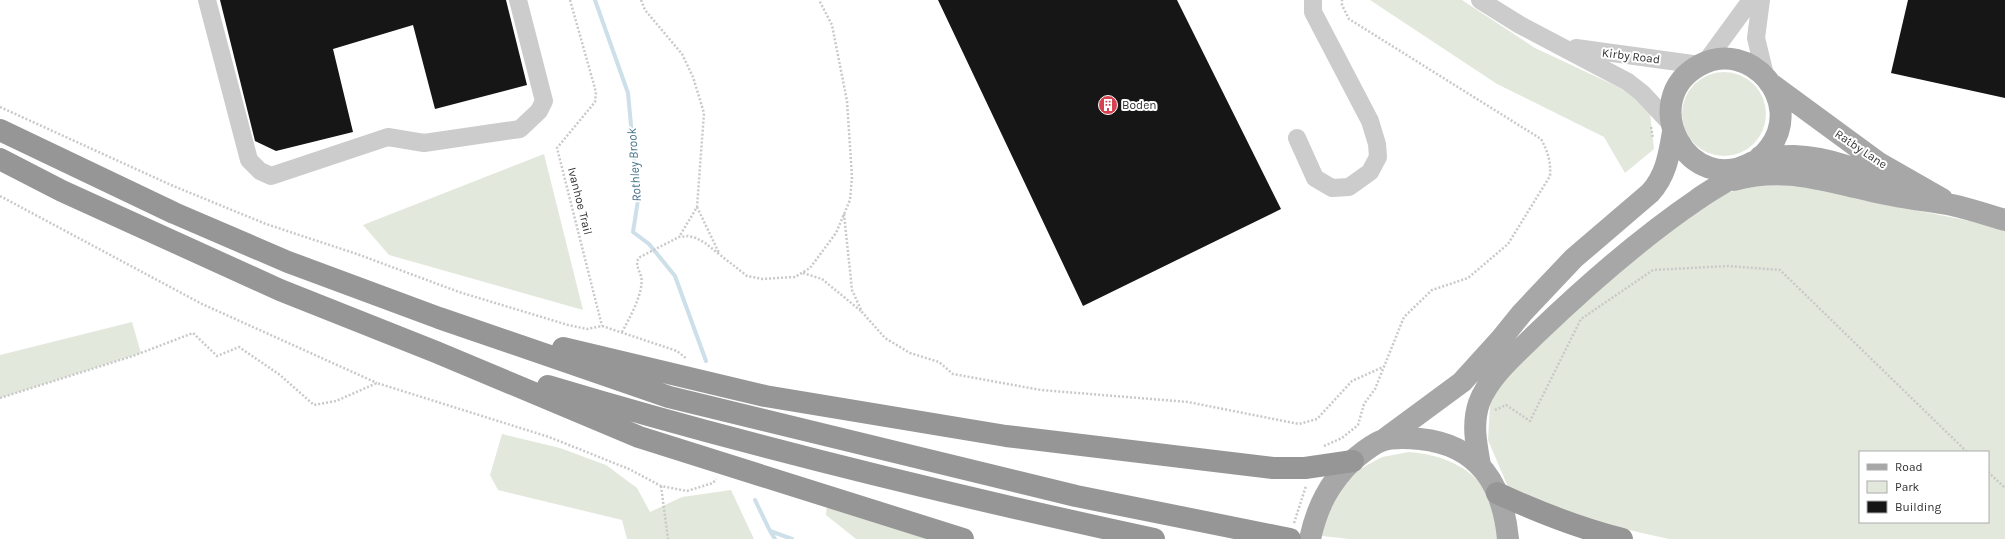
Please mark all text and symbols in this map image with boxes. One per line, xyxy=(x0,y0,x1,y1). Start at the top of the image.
street label: Kirby Road xyxy=(1601,45,1661,67)
building icon: Boden xyxy=(1097,94,1119,116)
place label: Boden xyxy=(1122,98,1157,112)
water label: Rothley Brook xyxy=(624,127,644,202)
street label: Ratby Lane xyxy=(1832,127,1890,171)
street label: Ivanhoe Trail xyxy=(565,166,595,236)
legend xyxy=(1859,451,1989,523)
text: Road xyxy=(1895,460,1923,474)
text: Park xyxy=(1895,480,1920,494)
text: Building xyxy=(1895,500,1942,514)

